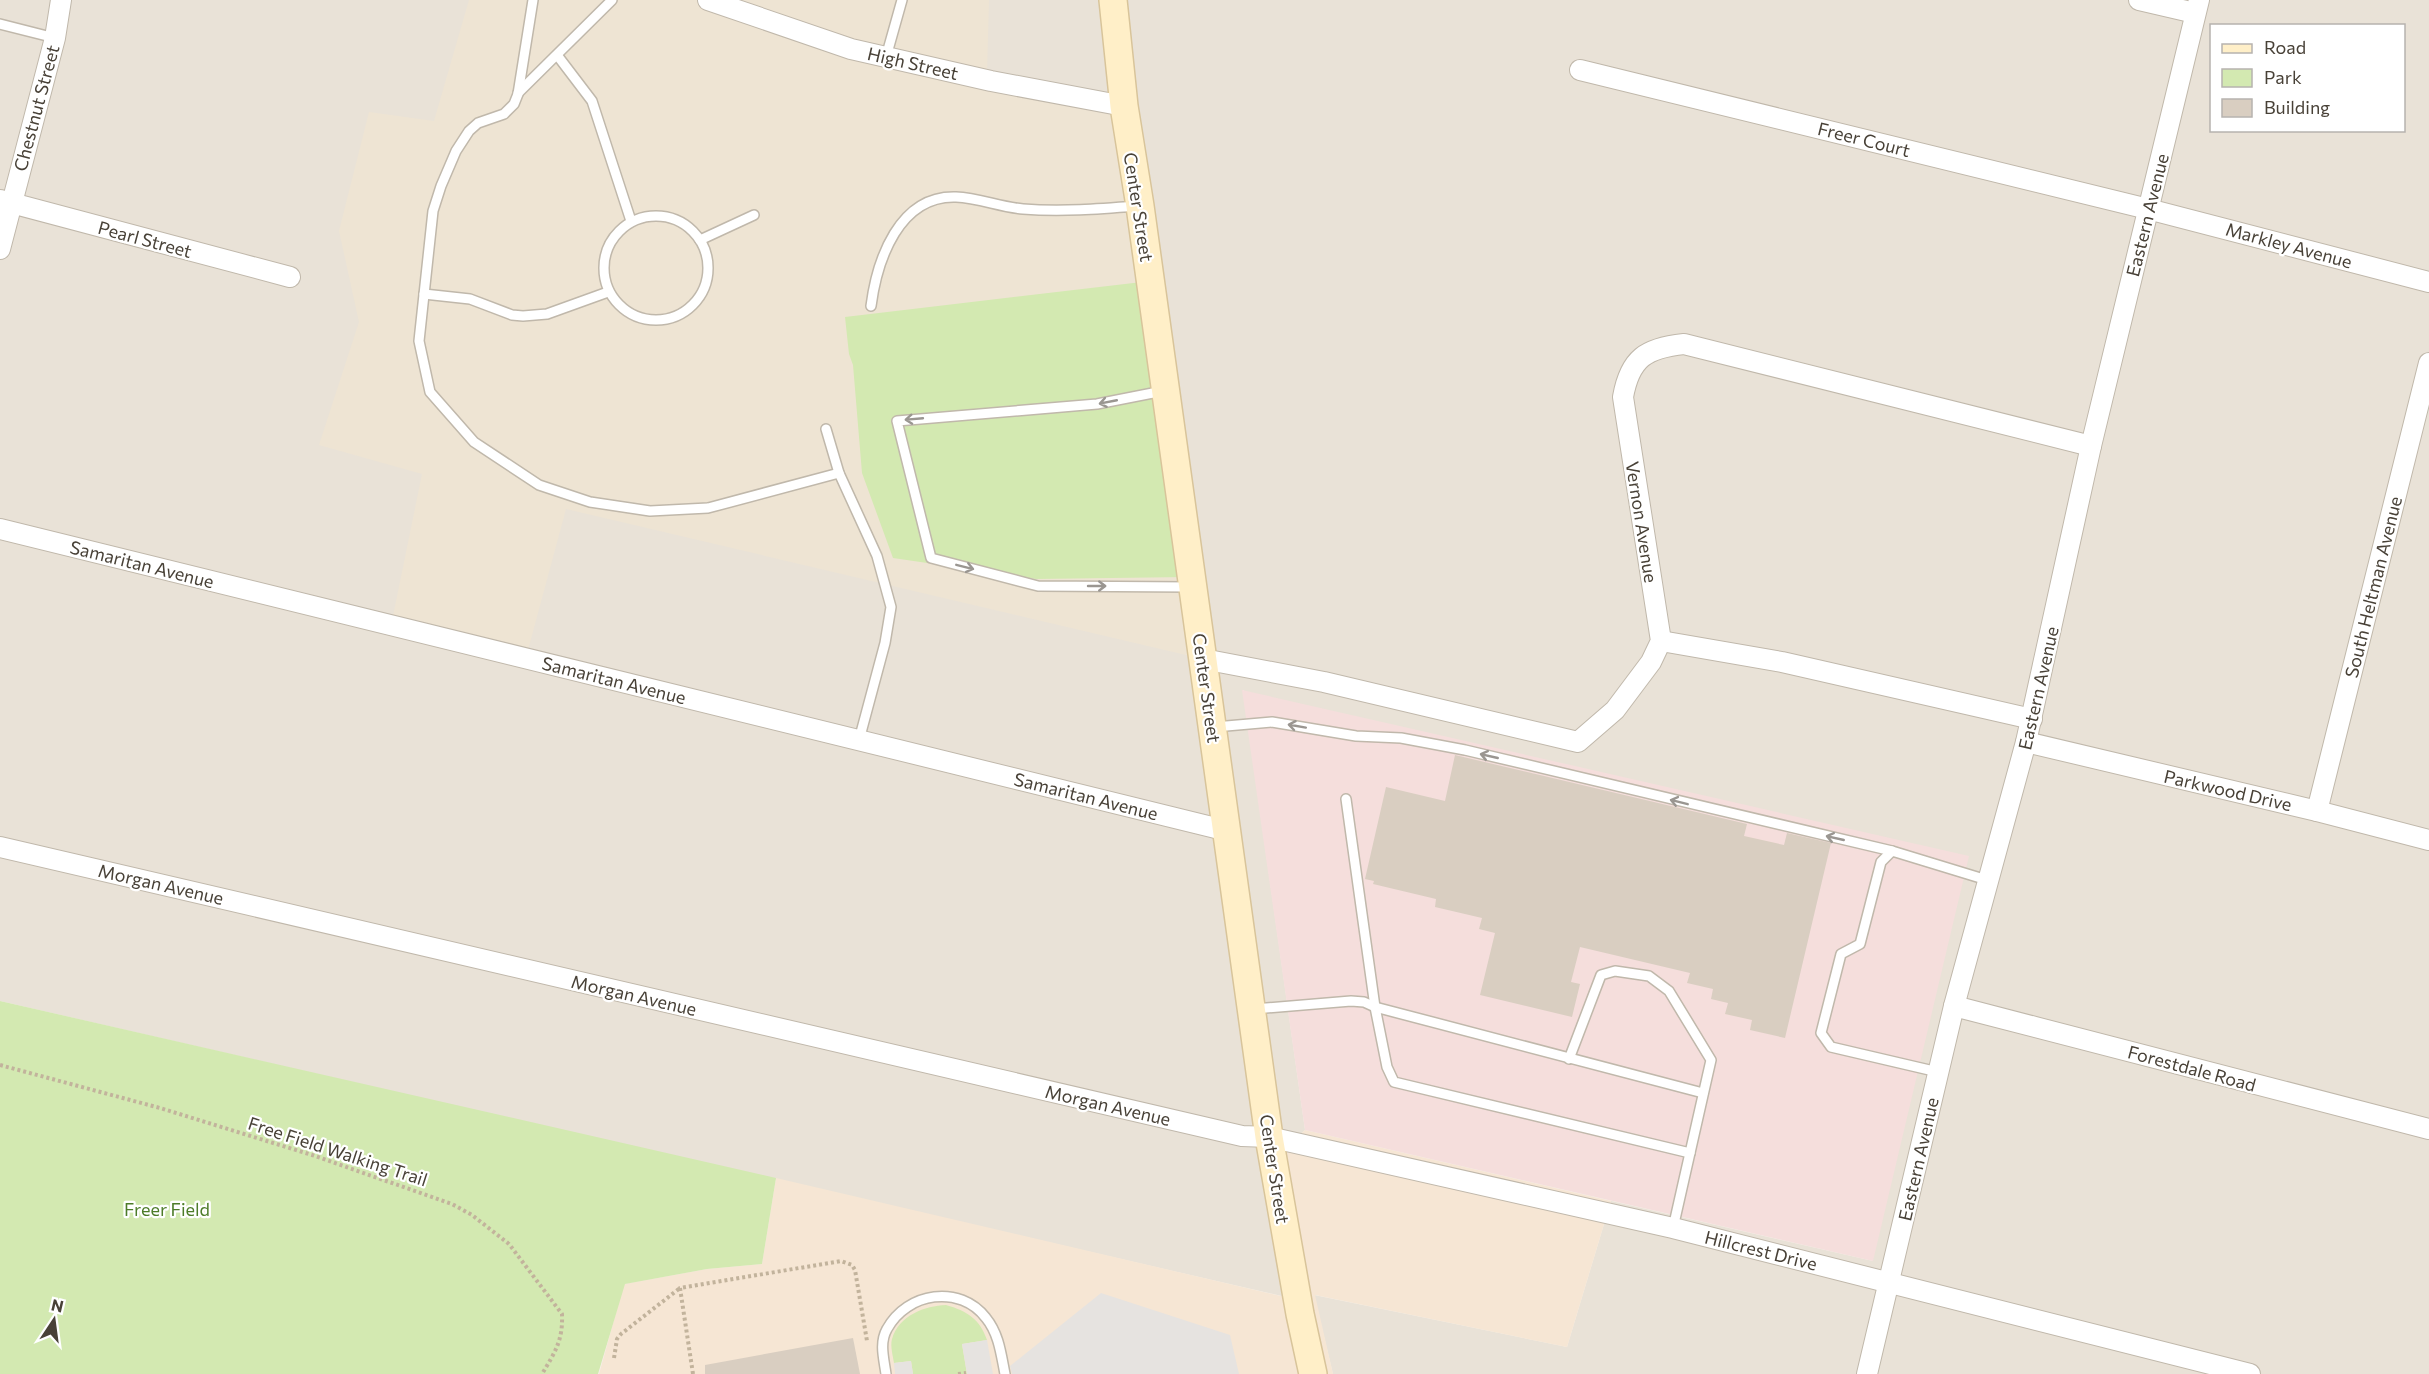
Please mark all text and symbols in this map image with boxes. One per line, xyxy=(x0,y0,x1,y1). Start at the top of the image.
legend xyxy=(2210,24,2405,132)
text: Road xyxy=(2264,36,2306,58)
street label: Chestnut Street xyxy=(9,42,63,174)
street label: High Street xyxy=(865,42,961,84)
text: Park xyxy=(2264,66,2302,88)
text: Building xyxy=(2264,96,2330,118)
street label: Freer Court xyxy=(1816,117,1912,161)
street label: Center Street xyxy=(1119,151,1159,263)
street label: Eastern Avenue xyxy=(2121,151,2173,279)
street label: Pearl Street xyxy=(96,216,194,262)
street label: Markley Avenue xyxy=(2223,218,2355,272)
one-way arrow xyxy=(1099,397,1118,408)
one-way arrow xyxy=(905,414,924,425)
street label: Vernon Avenue xyxy=(1622,460,1662,584)
street label: South Heltman Avenue xyxy=(2340,494,2406,680)
street label: Samaritan Avenue xyxy=(68,535,216,593)
one-way arrow xyxy=(956,562,975,574)
one-way arrow xyxy=(1086,580,1106,592)
street label: Eastern Avenue xyxy=(2013,624,2063,752)
street label: Center Street xyxy=(1188,632,1226,744)
street label: Samaritan Avenue xyxy=(540,651,688,709)
one-way arrow xyxy=(1288,720,1307,731)
one-way arrow xyxy=(1480,749,1499,761)
street label: Parkwood Drive xyxy=(2162,765,2294,815)
street label: Samaritan Avenue xyxy=(1012,767,1160,825)
one-way arrow xyxy=(1670,795,1689,807)
one-way arrow xyxy=(1826,832,1845,844)
street label: Morgan Avenue xyxy=(96,859,226,909)
street label: Morgan Avenue xyxy=(569,970,699,1020)
street label: Forestdale Road xyxy=(2125,1040,2259,1096)
street label: Morgan Avenue xyxy=(1043,1080,1173,1130)
street label: Eastern Avenue xyxy=(1893,1095,1943,1223)
street label: Free Field Walking Trail xyxy=(246,1112,430,1190)
street label: Center Street xyxy=(1255,1113,1295,1225)
park label: Freer Field xyxy=(124,1198,210,1220)
street label: Hillcrest Drive xyxy=(1703,1225,1819,1275)
north arrow xyxy=(24,1290,84,1350)
text: N xyxy=(50,1294,65,1316)

